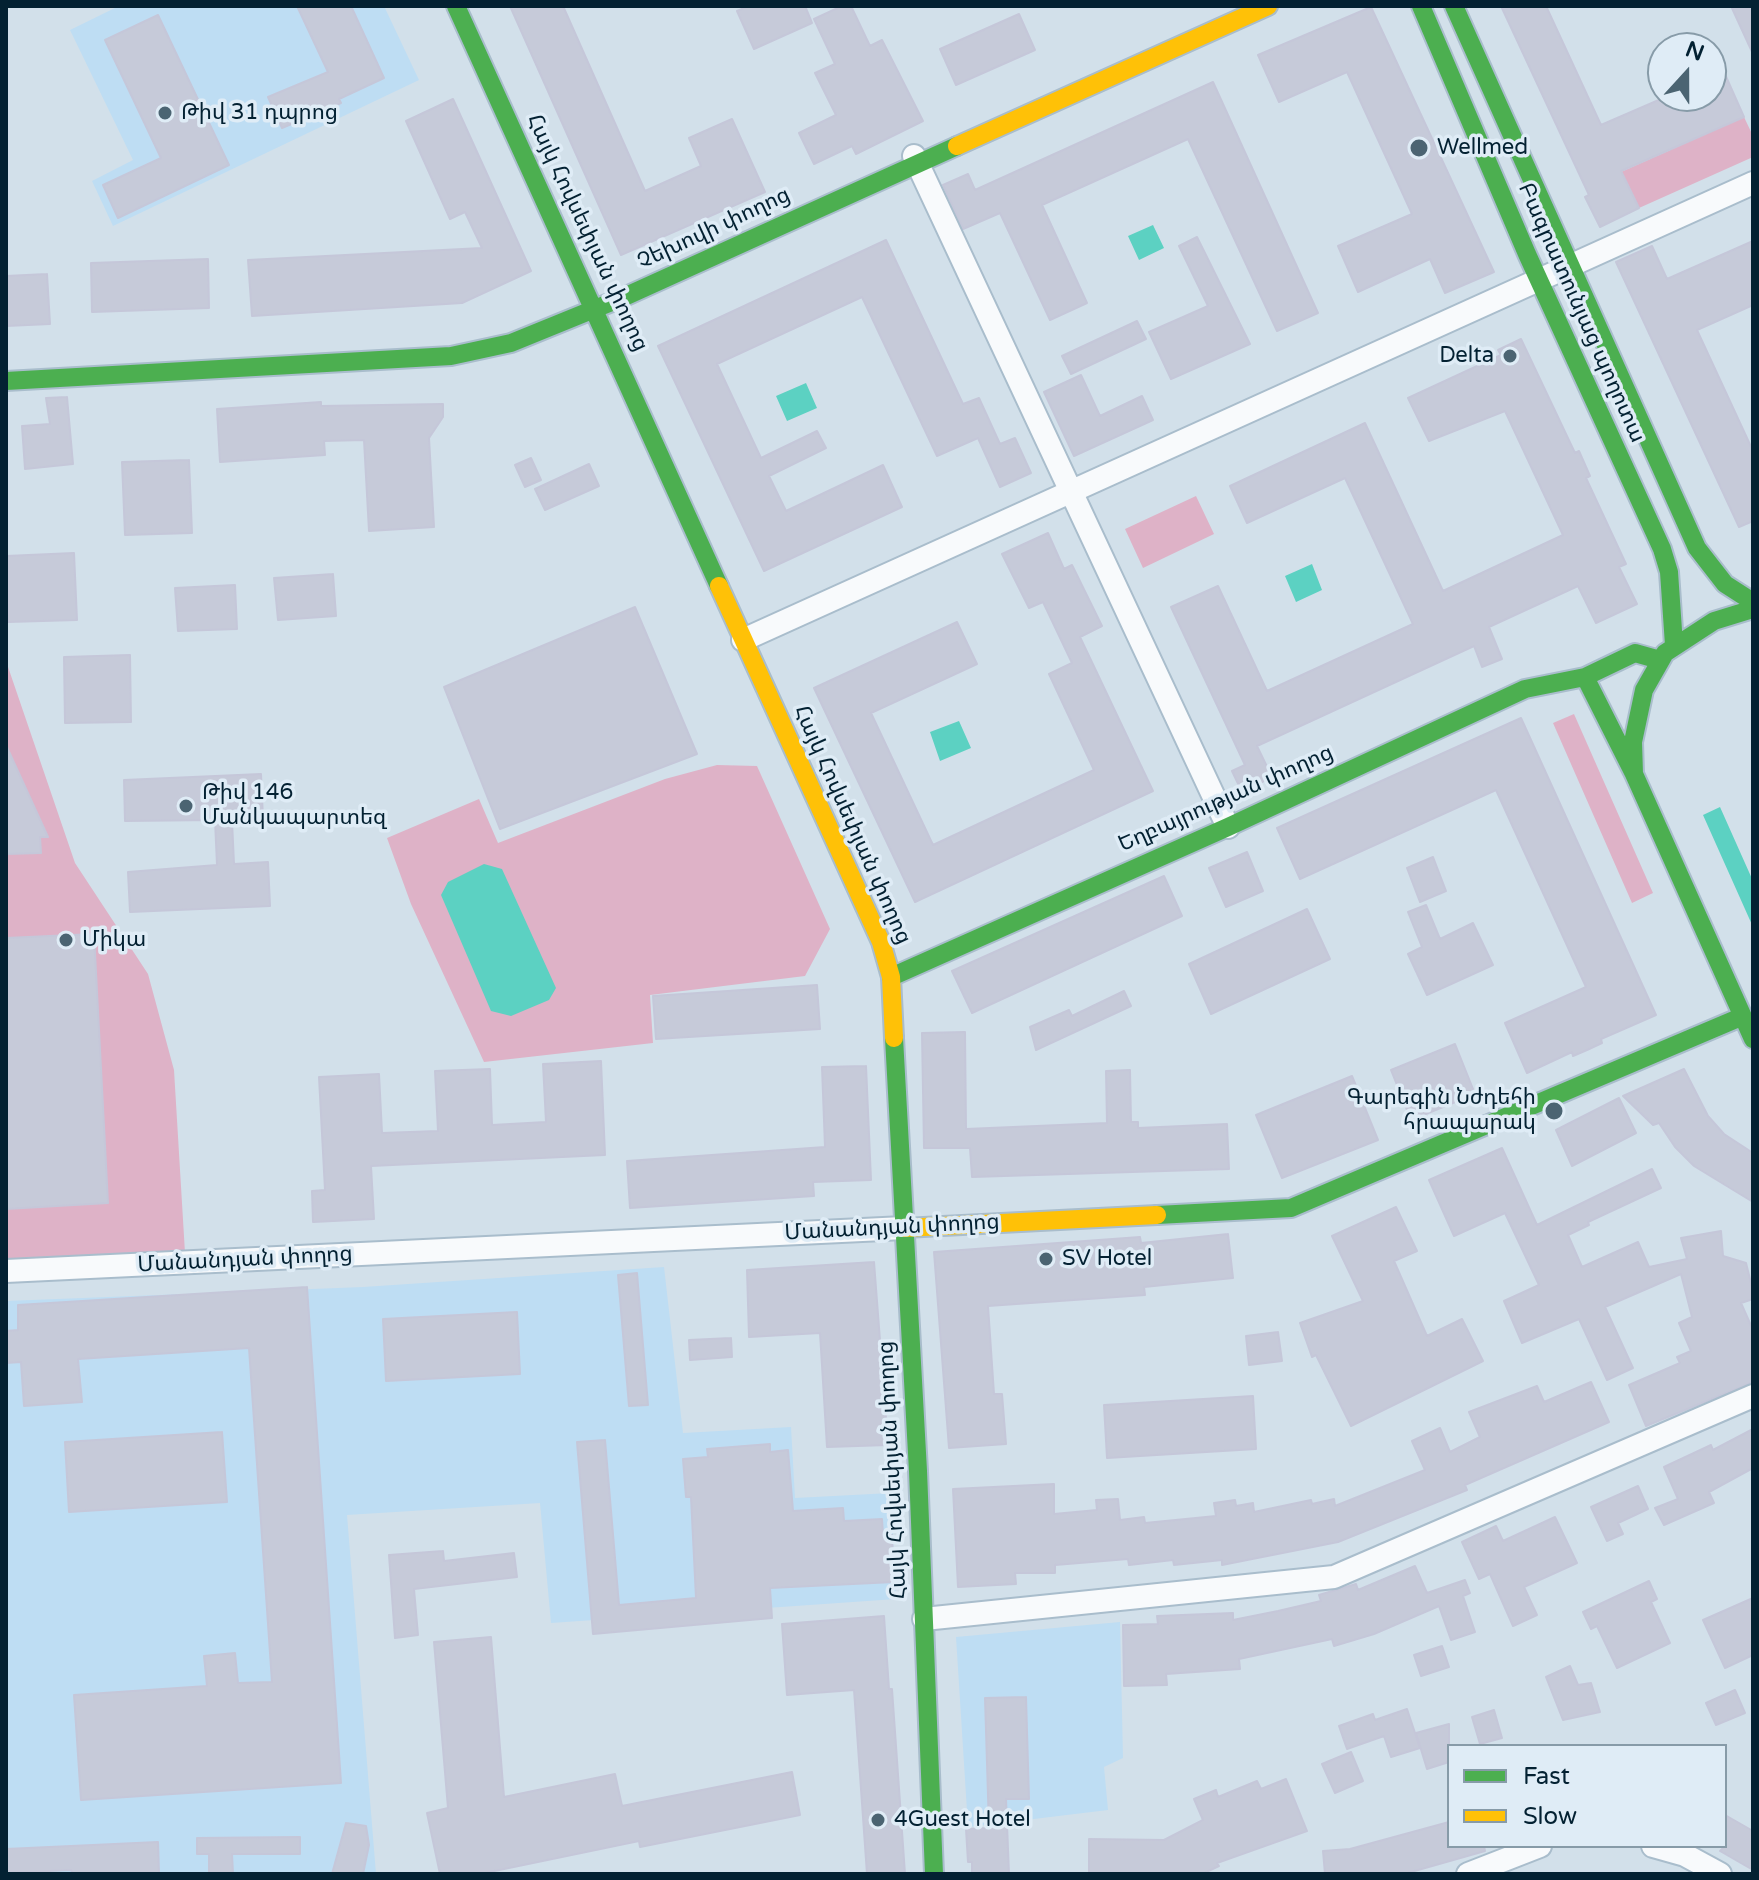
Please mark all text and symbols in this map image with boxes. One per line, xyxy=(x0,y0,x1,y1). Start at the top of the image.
north arrow xyxy=(1647,32,1727,112)
text: N xyxy=(1682,36,1708,67)
place label: Թիվ 31 դպրոց xyxy=(181,100,338,126)
marker: Թիվ 31 դպրոց xyxy=(156,104,174,122)
street label: Հայկ Հովսեփյան փողոց xyxy=(520,110,654,356)
place label: Wellmed xyxy=(1437,135,1528,161)
marker: Wellmed xyxy=(1408,137,1430,159)
street label: Բագրատունյաց պողոտա xyxy=(1512,179,1650,447)
street label: Չեխովի փողոց xyxy=(633,182,795,276)
place label: Delta xyxy=(1439,343,1494,369)
marker: Delta xyxy=(1501,347,1519,365)
street label: Հայկ Հովսեփյան փողոց xyxy=(787,702,917,948)
street label: Եղբայրության փողոց xyxy=(1114,740,1338,858)
place label: Թիվ 146 Մանկապարտեզ xyxy=(202,780,386,832)
marker: Թիվ 146 Մանկապարտեզ xyxy=(177,797,195,815)
place label: Միկա xyxy=(82,927,146,953)
marker: Միկա xyxy=(57,931,75,949)
place label: Գարեգին Նժդեհի հրապարակ xyxy=(1347,1085,1536,1136)
marker: Գարեգին Նժդեհի հրապարակ xyxy=(1543,1100,1565,1122)
street label: Մանանդյան փողոց xyxy=(784,1209,1000,1247)
street label: Մանանդյան փողոց xyxy=(137,1241,353,1279)
place label: SV Hotel xyxy=(1062,1246,1152,1272)
marker: SV Hotel xyxy=(1037,1250,1055,1268)
street label: Հայկ Հովսեփյան փողոց xyxy=(873,1340,913,1600)
legend xyxy=(1447,1744,1727,1848)
text: Fast xyxy=(1523,1762,1570,1791)
text: Slow xyxy=(1523,1802,1577,1831)
place label: 4Guest Hotel xyxy=(894,1807,1031,1833)
marker: 4Guest Hotel xyxy=(869,1811,887,1829)

